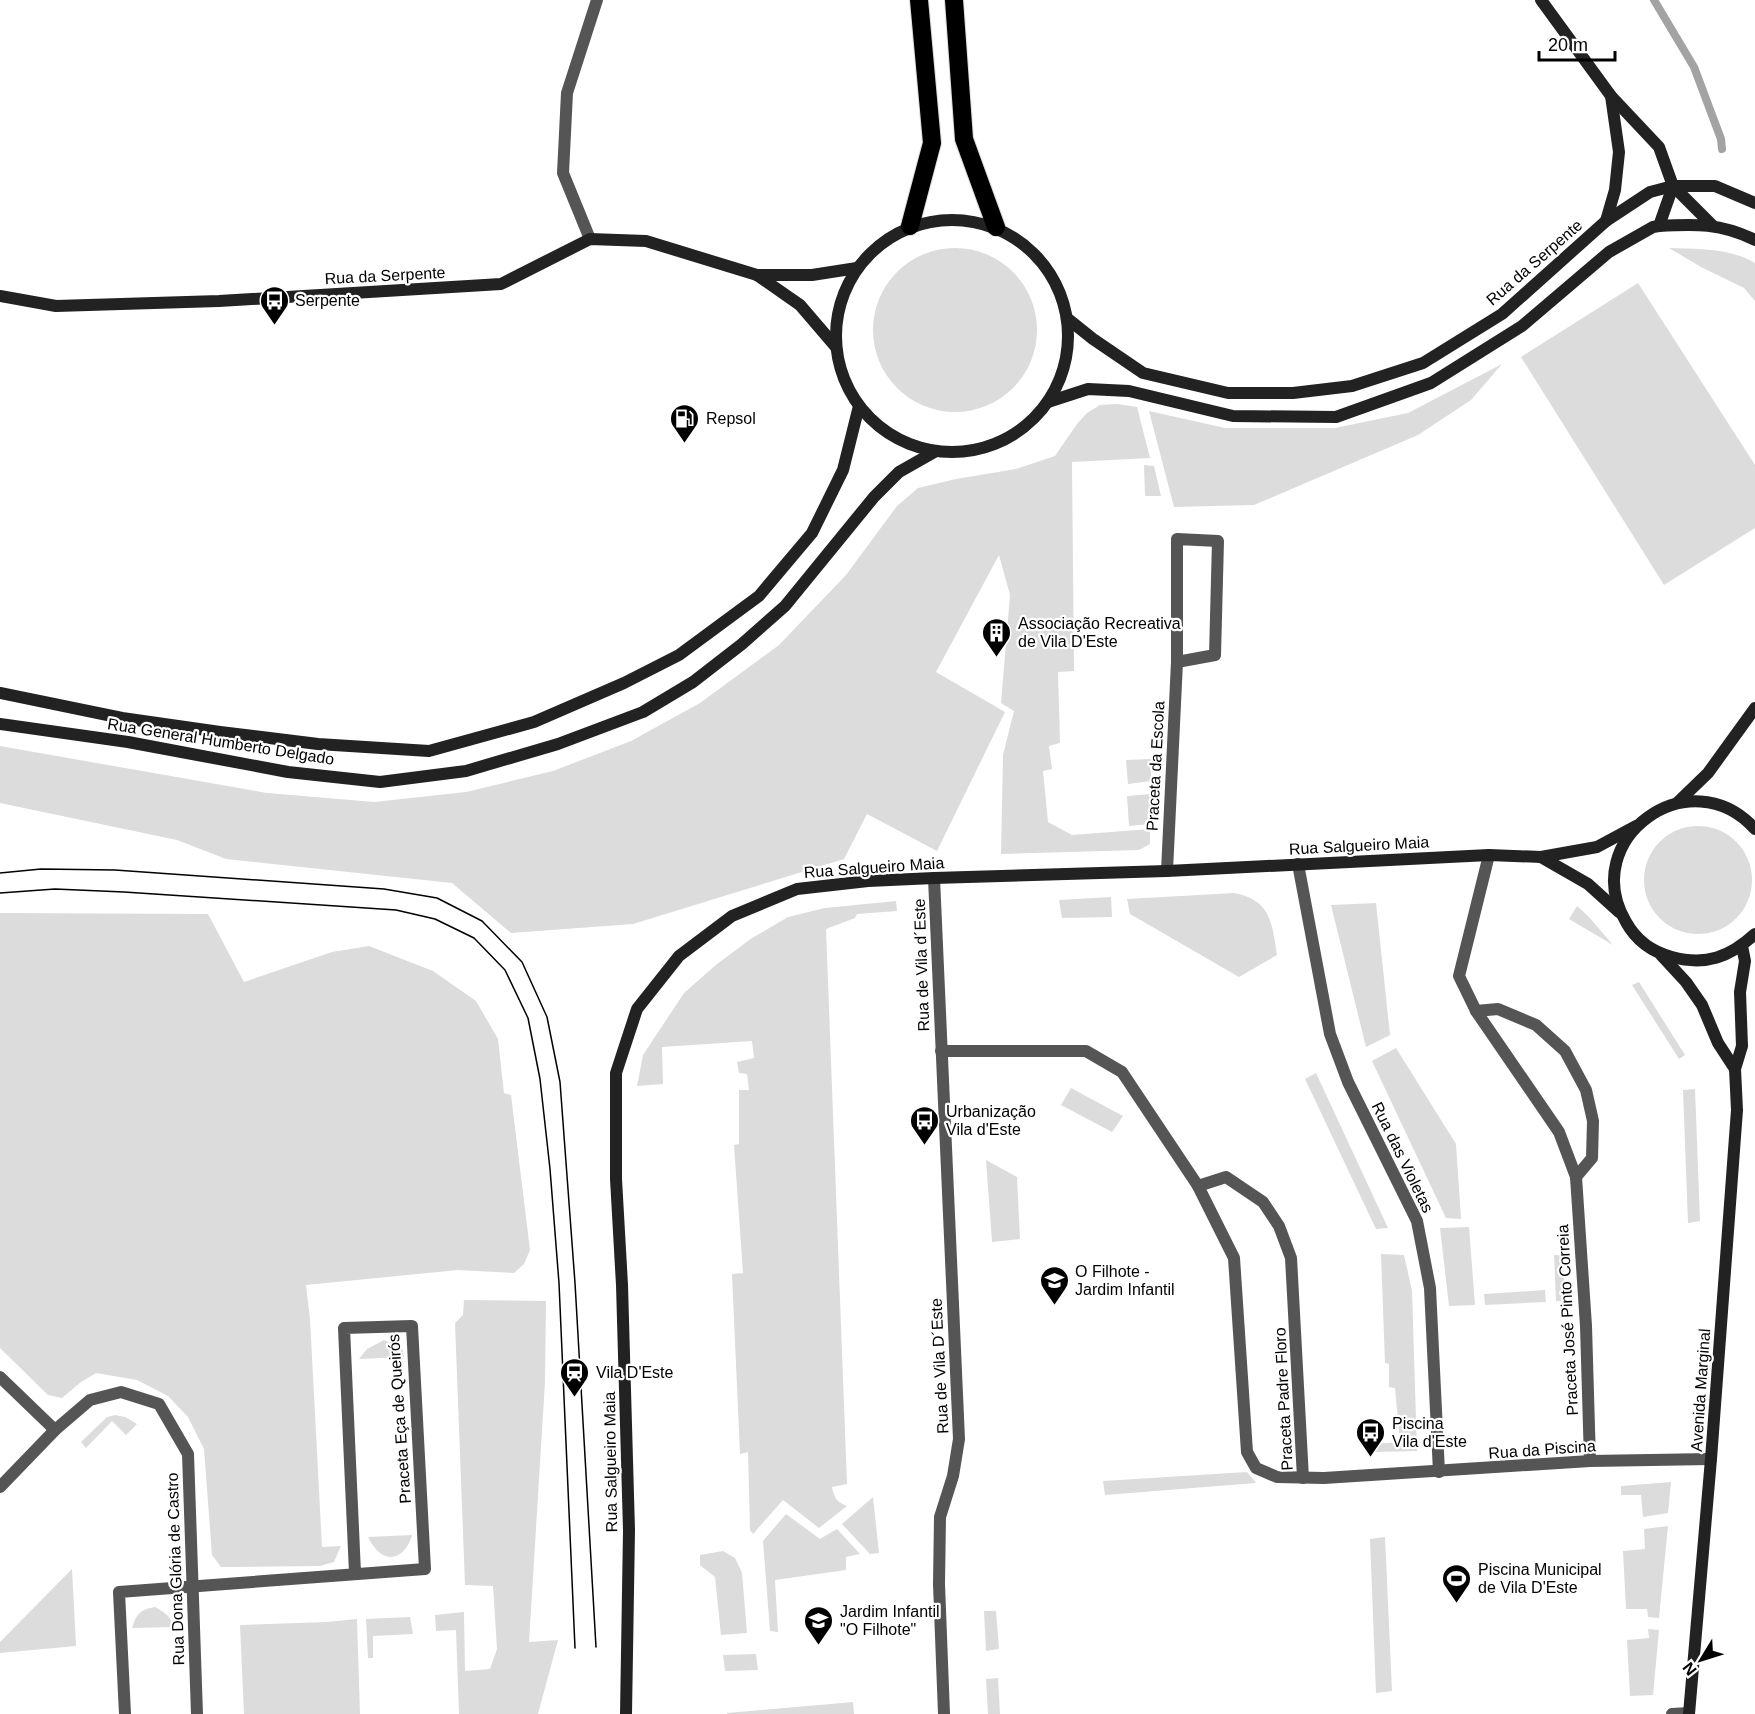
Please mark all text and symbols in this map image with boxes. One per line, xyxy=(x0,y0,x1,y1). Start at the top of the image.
scale bar xyxy=(1539,24,1616,62)
text: 20 m xyxy=(1548,35,1588,55)
street label: Rua da Serpente xyxy=(1483,216,1586,308)
street label: Rua da Serpente xyxy=(324,264,446,287)
bus stop icon: Serpente xyxy=(258,284,290,326)
place label: Serpente xyxy=(295,292,360,309)
fuel station icon: Repsol xyxy=(669,402,701,444)
place label: Repsol xyxy=(706,410,756,427)
place label: Associação Recreativa de Vila D'Este xyxy=(1018,615,1181,650)
building icon: Associação Recreativa de Vila D'Este xyxy=(981,616,1013,658)
street label: Praceta da Escola xyxy=(1144,701,1167,831)
street label: Rua General Humberto Delgado xyxy=(106,715,336,768)
street label: Rua Salgueiro Maia xyxy=(1288,833,1430,858)
street label: Rua Salgueiro Maia xyxy=(803,854,945,881)
street label: Rua de Vila d´Este xyxy=(911,898,932,1032)
street label: Rua das Violetas xyxy=(1368,1099,1437,1215)
place label: Urbanização Vila d'Este xyxy=(946,1103,1036,1138)
bus stop icon: Urbanização Vila d'Este xyxy=(909,1104,941,1146)
street label: Praceta José Pinto Correia xyxy=(1554,1224,1581,1416)
place label: O Filhote - Jardim Infantil xyxy=(1075,1263,1175,1298)
school or university icon: O Filhote - Jardim Infantil xyxy=(1038,1264,1070,1306)
street label: Rua de Vila D´Este xyxy=(927,1298,952,1434)
street label: Praceta Padre Floro xyxy=(1271,1327,1296,1471)
street label: Avenida Marginal xyxy=(1688,1328,1713,1452)
street label: Praceta Eça de Queirós xyxy=(385,1334,414,1504)
station icon: Vila D'Este xyxy=(559,1356,591,1398)
place label: Vila D'Este xyxy=(596,1364,674,1381)
street label: Rua Salgueiro Maia xyxy=(601,1391,620,1532)
place label: Piscina Vila d'Este xyxy=(1392,1415,1467,1450)
bus stop icon: Piscina Vila d'Este xyxy=(1355,1416,1387,1458)
street label: Rua da Piscina xyxy=(1488,1437,1596,1462)
street label: Rua Dona Glória de Castro xyxy=(164,1472,187,1666)
place label: Piscina Municipal de Vila D'Este xyxy=(1478,1561,1602,1596)
sports icon: Piscina Municipal de Vila D'Este xyxy=(1441,1562,1473,1604)
place label: Jardim Infantil "O Filhote" xyxy=(840,1603,940,1638)
school or university icon: Jardim Infantil "O Filhote" xyxy=(803,1604,835,1646)
north arrow xyxy=(1671,1630,1731,1690)
text: N xyxy=(1679,1659,1700,1679)

